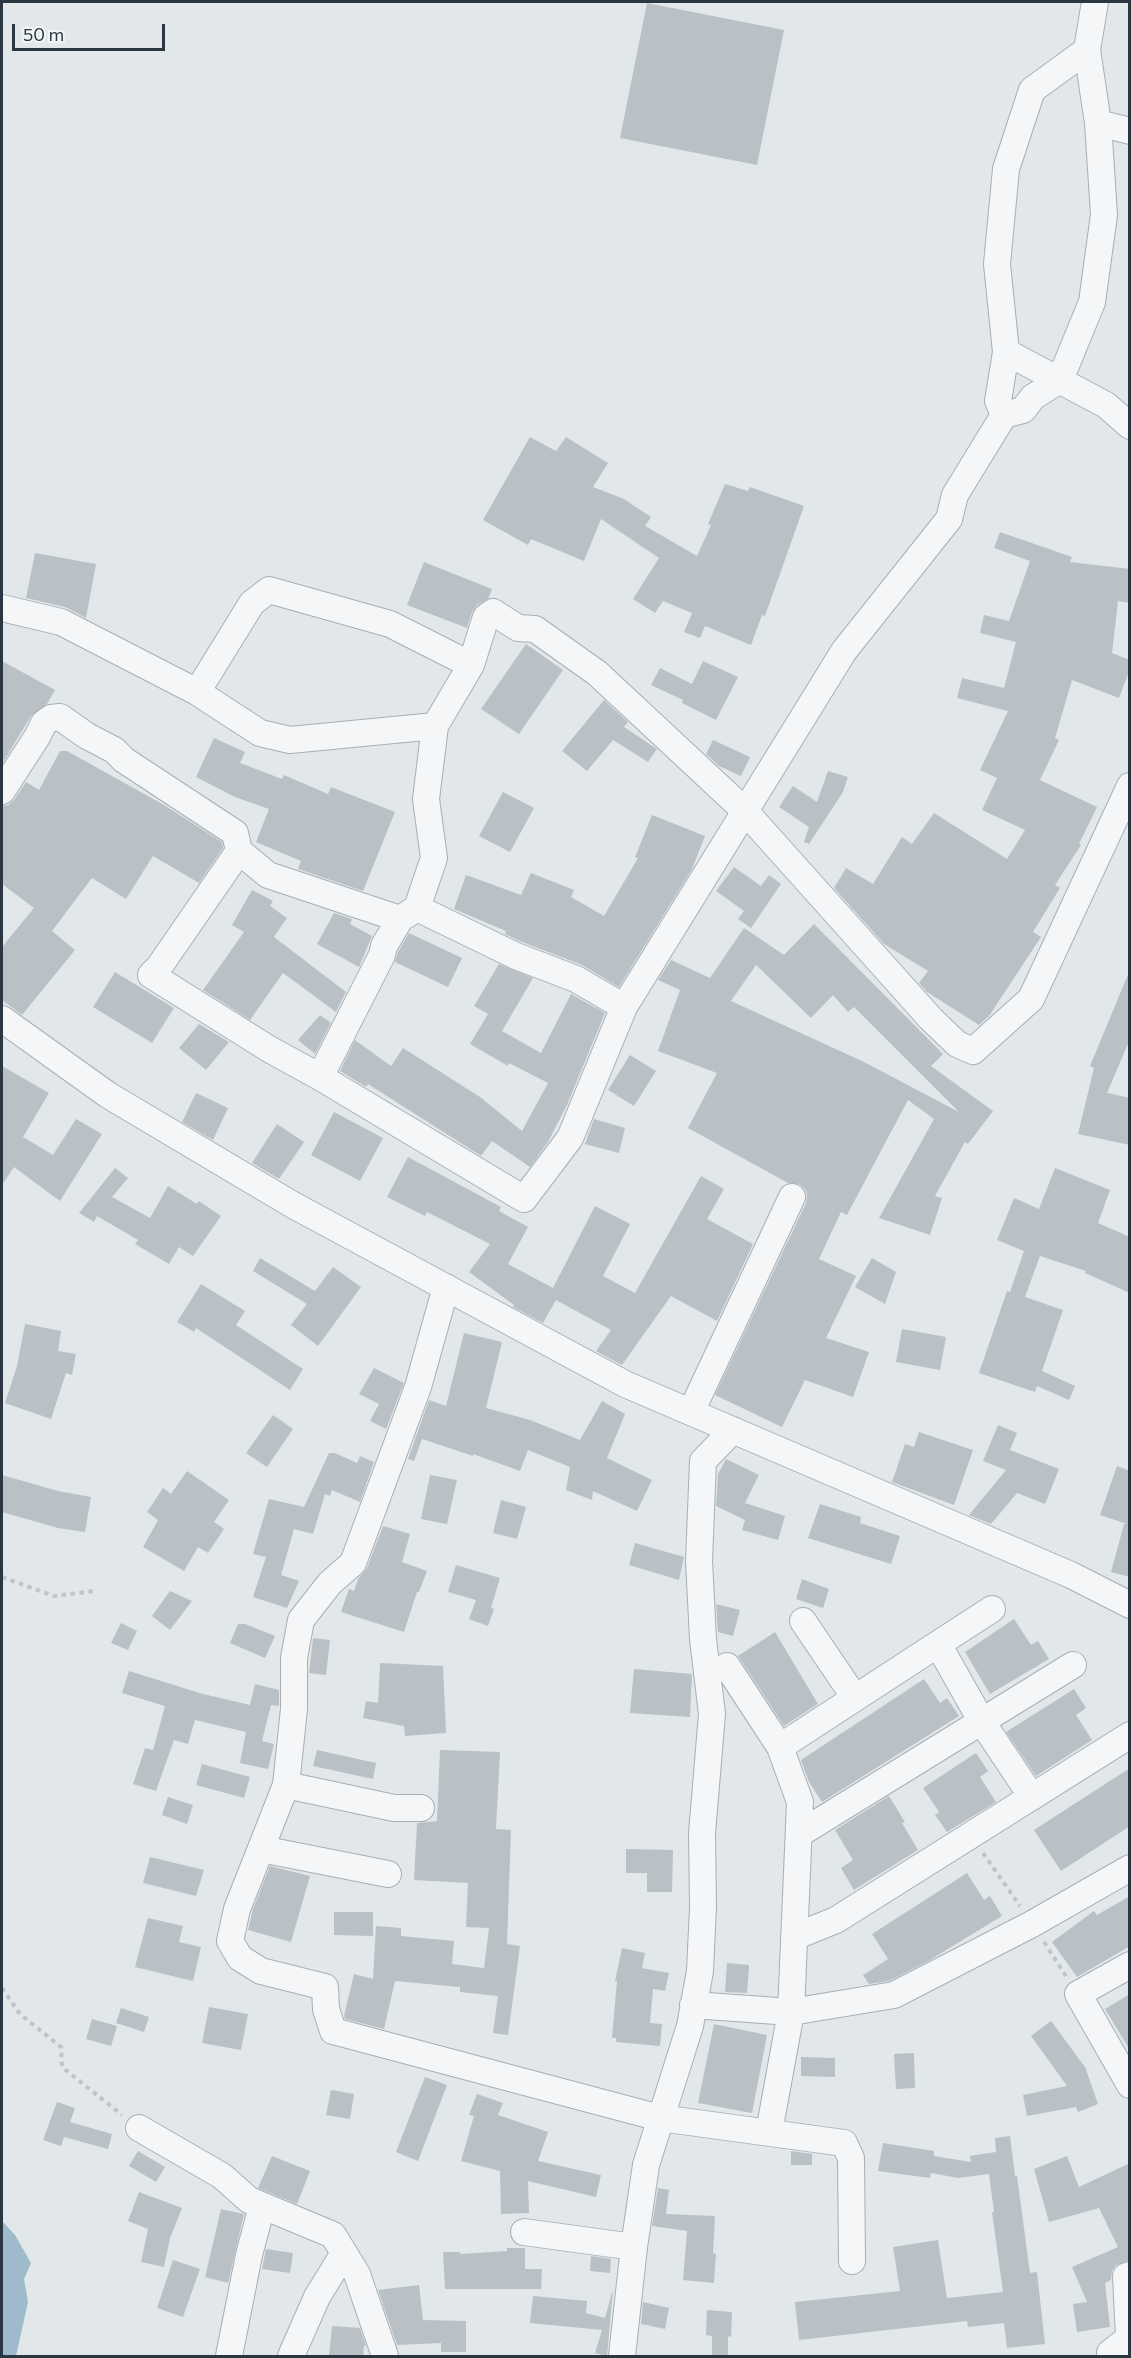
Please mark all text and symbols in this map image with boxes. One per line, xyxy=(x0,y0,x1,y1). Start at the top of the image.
scale bar xyxy=(15,12,168,50)
text: 50 m xyxy=(23,23,64,45)

